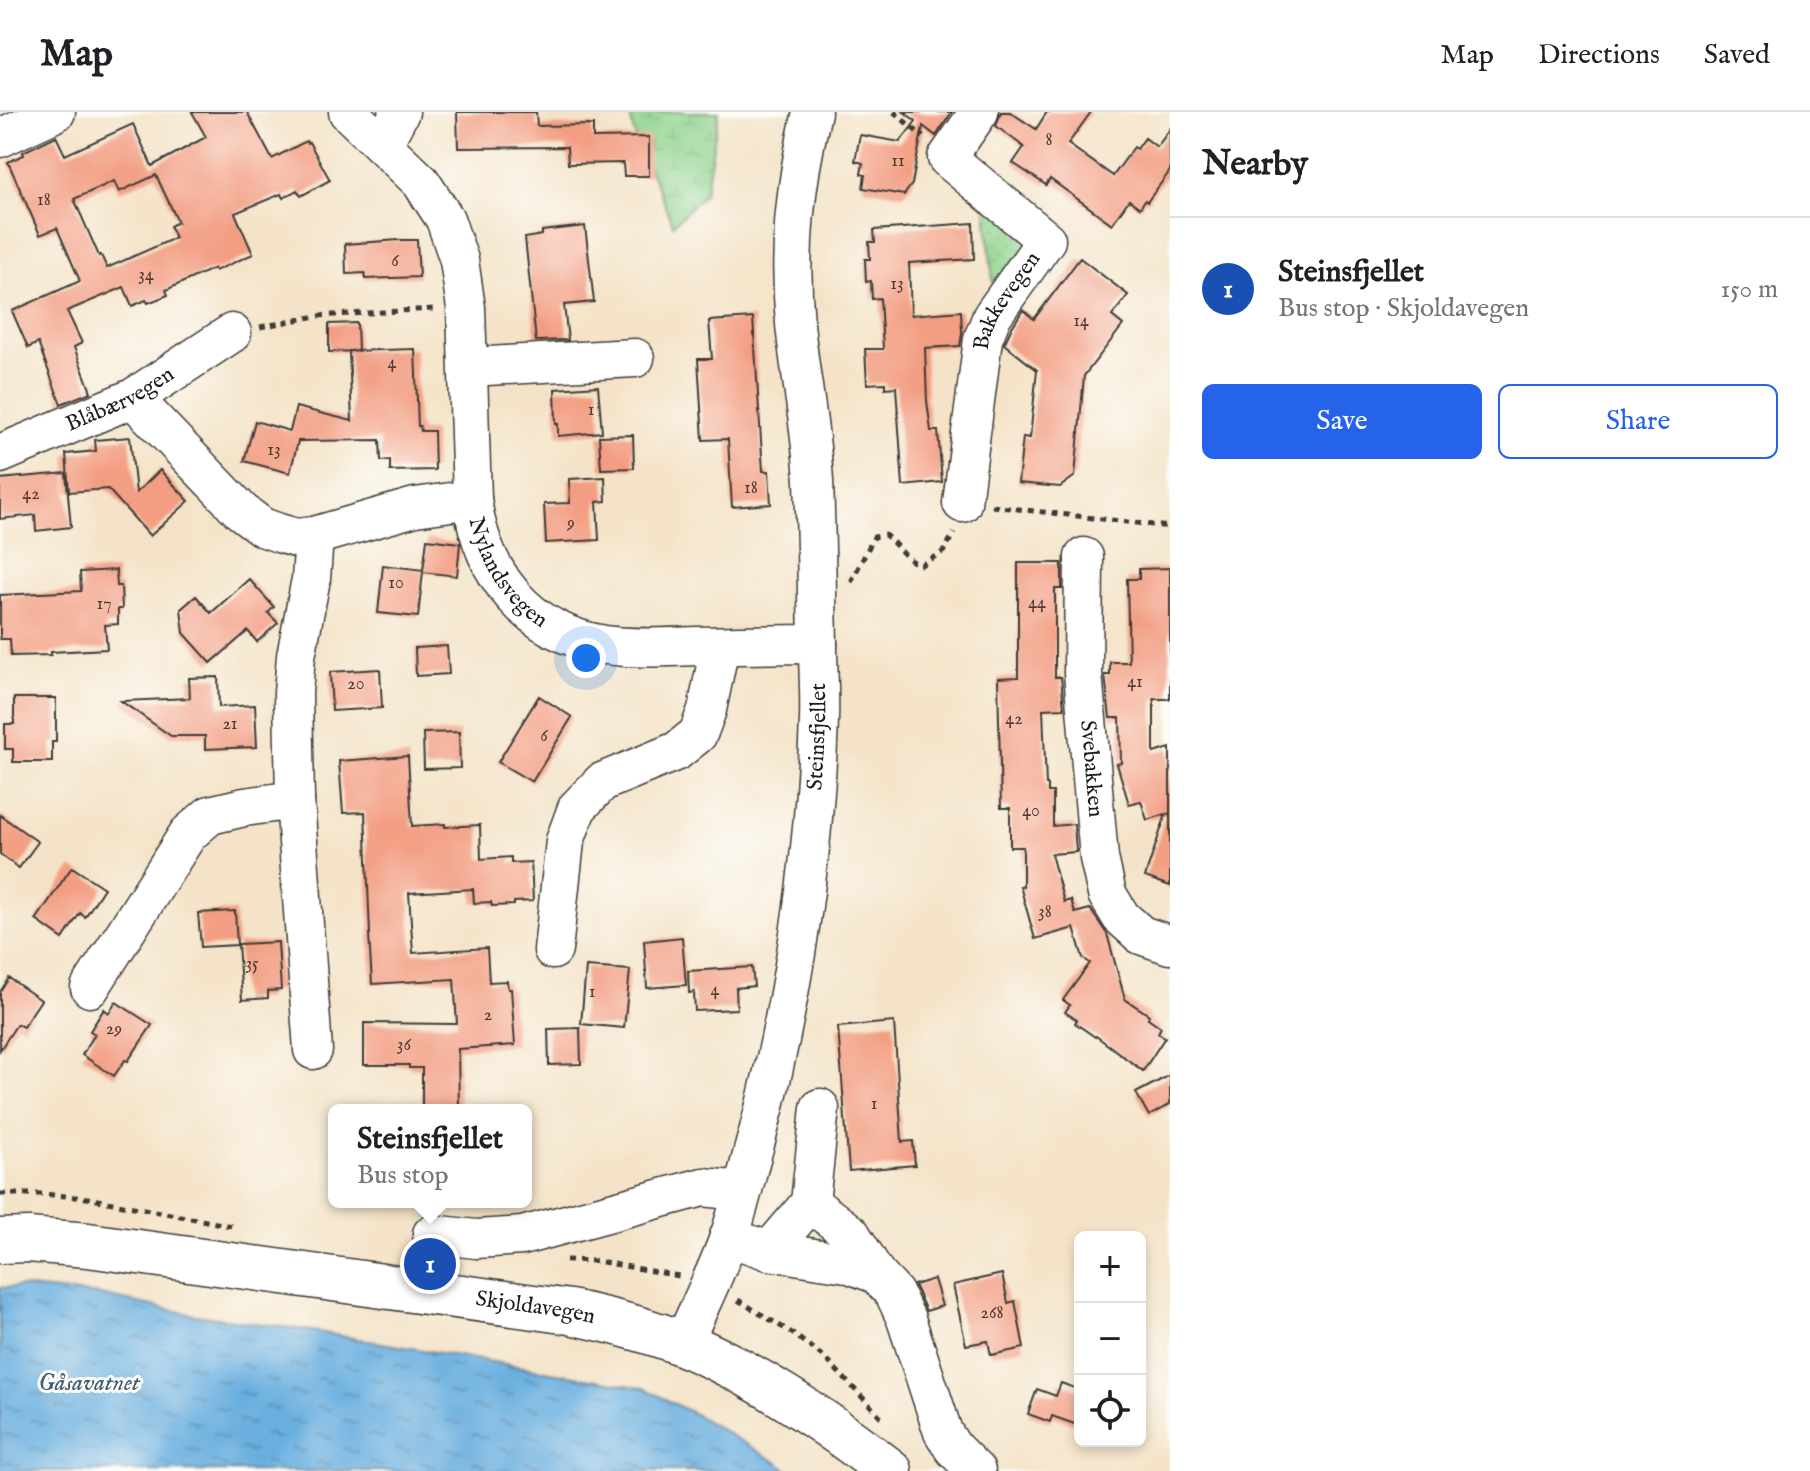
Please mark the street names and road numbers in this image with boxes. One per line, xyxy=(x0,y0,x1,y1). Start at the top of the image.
street label: Bakkevegen xyxy=(968,246,1047,352)
street label: Blåbærvegen xyxy=(62,361,180,439)
street label: Nylandsvegen xyxy=(462,514,553,635)
street label: Steinsfjellet xyxy=(801,682,833,791)
street label: Svebakken xyxy=(1073,719,1109,819)
street label: Skjoldavegen xyxy=(474,1285,598,1331)

